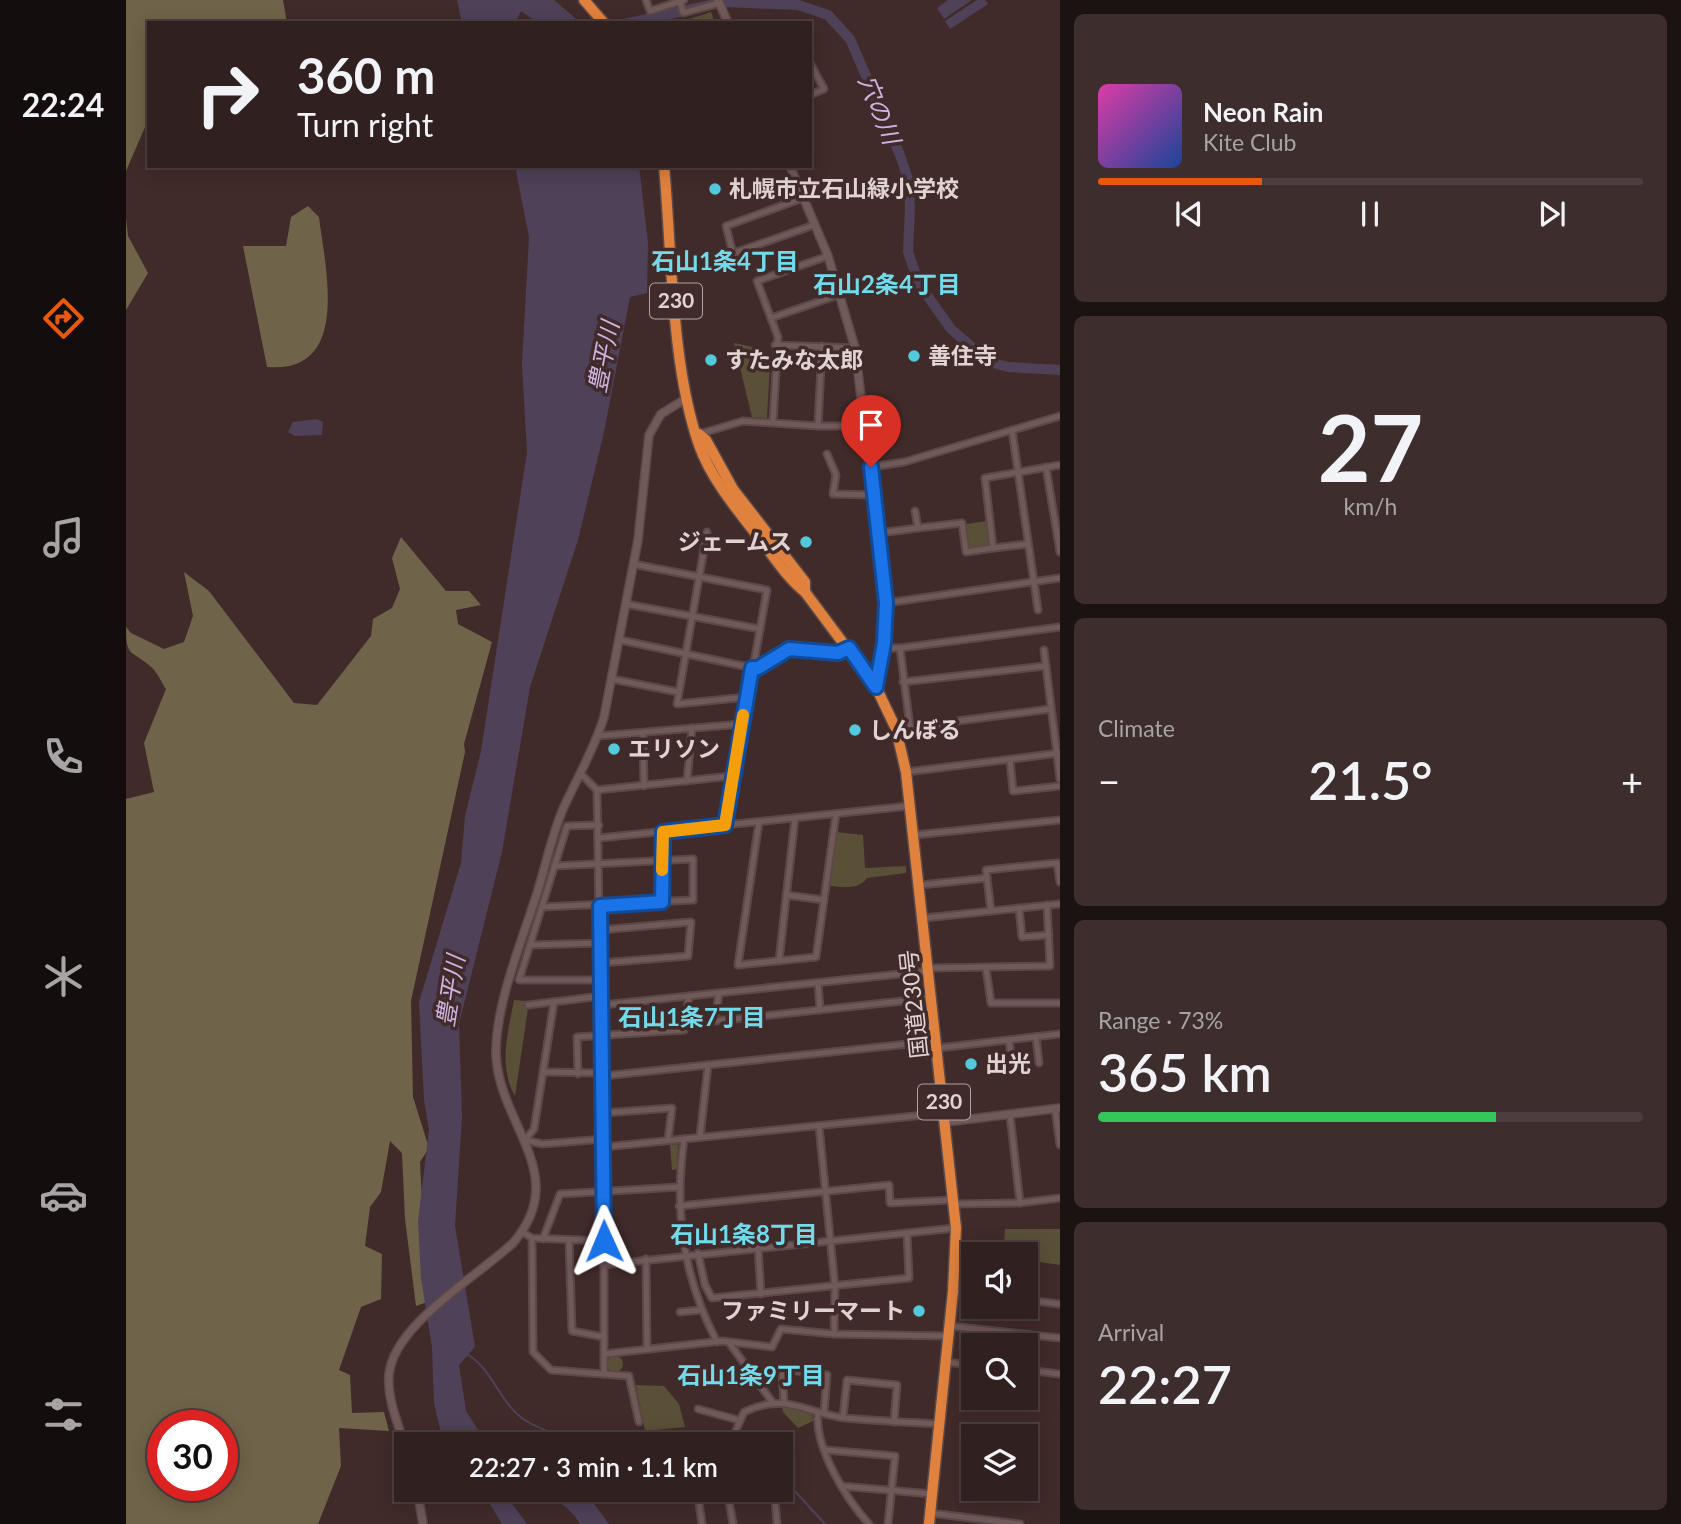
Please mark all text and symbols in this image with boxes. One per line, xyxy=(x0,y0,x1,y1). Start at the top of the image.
text: 360 m xyxy=(297,46,435,104)
icon: right xyxy=(182,49,273,140)
water label: 穴の川 xyxy=(853,71,908,151)
text: 22:24 xyxy=(22,85,104,124)
text: Neon Rain xyxy=(1203,96,1323,128)
text: Turn right xyxy=(297,105,433,144)
text: Kite Club xyxy=(1203,128,1296,156)
place label: 札幌市立石山緑小学校 xyxy=(729,174,959,202)
marker: 札幌市立石山緑小学校 xyxy=(707,181,723,197)
icon: previous xyxy=(1170,195,1208,233)
icon: pause xyxy=(1351,195,1389,233)
icon: next xyxy=(1533,195,1571,233)
district label: 石山1条4丁目 xyxy=(651,246,799,275)
district label: 石山2条4丁目 xyxy=(813,269,961,298)
road number: 230 xyxy=(650,284,702,318)
icon: directions xyxy=(39,294,88,343)
water label: 豊平川 xyxy=(581,316,624,395)
place label: 善住寺 xyxy=(928,341,997,369)
place label: すたみな太郎 xyxy=(725,345,863,373)
marker: 善住寺 xyxy=(906,348,922,364)
marker: すたみな太郎 xyxy=(703,352,719,368)
text: 27 xyxy=(1318,392,1423,501)
pin xyxy=(841,395,901,467)
icon: arrive xyxy=(852,406,890,444)
text: km/h xyxy=(1344,492,1397,520)
icon: music xyxy=(39,513,88,562)
place label: ジェームス xyxy=(678,527,792,555)
marker: ジェームス xyxy=(798,534,814,550)
text: Climate xyxy=(1098,714,1175,742)
place label: しんぼる xyxy=(869,715,961,743)
marker: しんぼる xyxy=(847,722,863,738)
icon: phone xyxy=(39,732,88,781)
place label: エリソン xyxy=(628,734,720,762)
marker: エリソン xyxy=(606,741,622,757)
text: 21.5° xyxy=(1308,749,1433,811)
text: − xyxy=(1098,758,1120,804)
text: + xyxy=(1621,758,1643,804)
street label: 国道230号 xyxy=(893,948,933,1060)
water label: 豊平川 xyxy=(430,950,470,1029)
icon: climate xyxy=(39,952,88,1001)
district label: 石山1条7丁目 xyxy=(618,1002,766,1031)
text: Range · 73% xyxy=(1098,1006,1223,1034)
text: 365 km xyxy=(1098,1041,1272,1103)
place label: 出光 xyxy=(985,1049,1031,1077)
marker: 出光 xyxy=(963,1056,979,1072)
road number: 230 xyxy=(918,1084,970,1120)
icon: car xyxy=(39,1171,88,1220)
position arrow xyxy=(567,1204,641,1278)
district label: 石山1条8丁目 xyxy=(670,1219,818,1248)
map controls xyxy=(961,1242,1038,1501)
button: sound xyxy=(961,1242,1038,1319)
place label: ファミリーマート xyxy=(721,1296,905,1324)
marker: ファミリーマート xyxy=(911,1303,927,1319)
text: Arrival xyxy=(1098,1318,1164,1346)
button: search xyxy=(961,1333,1038,1410)
text: 22:27 xyxy=(1098,1353,1232,1415)
district label: 石山1条9丁目 xyxy=(677,1360,825,1389)
icon: filters xyxy=(39,1390,88,1439)
speed limit sign: 30 xyxy=(147,1410,238,1501)
button: layers xyxy=(961,1424,1038,1501)
text: 22:27 · 3 min · 1.1 km xyxy=(469,1451,718,1483)

